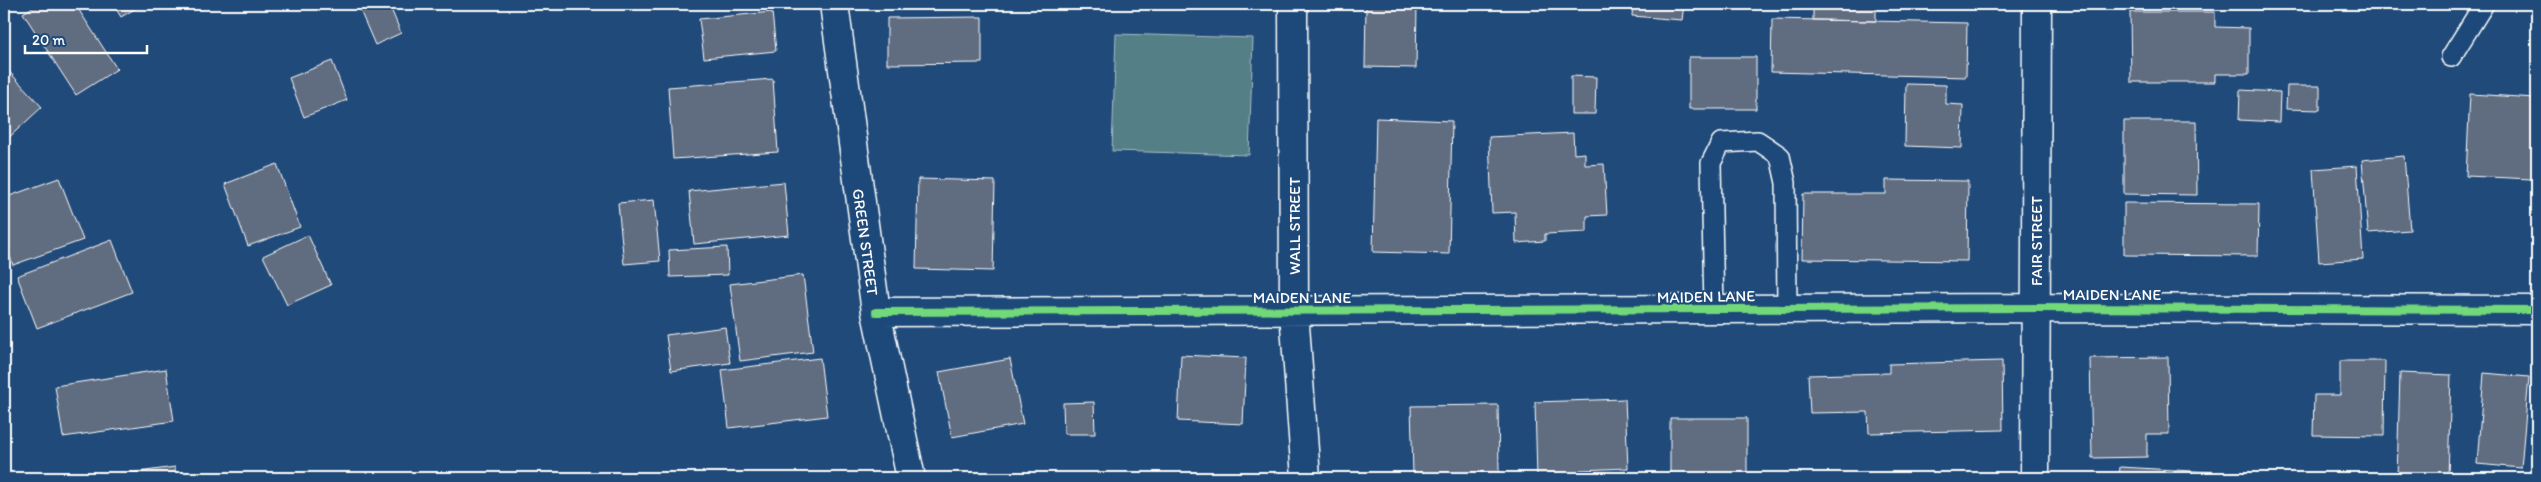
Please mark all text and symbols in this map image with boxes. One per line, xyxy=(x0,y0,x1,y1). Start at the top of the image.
scale bar xyxy=(25,22,148,54)
text: 20 m xyxy=(32,31,66,49)
street label: WALL STREET xyxy=(1285,177,1304,275)
street label: GREEN STREET xyxy=(849,187,882,297)
street label: FAIR STREET xyxy=(2027,196,2046,286)
street label: MAIDEN LANE xyxy=(2063,285,2161,304)
street label: MAIDEN LANE xyxy=(1657,286,1755,307)
street label: MAIDEN LANE xyxy=(1253,288,1351,307)

